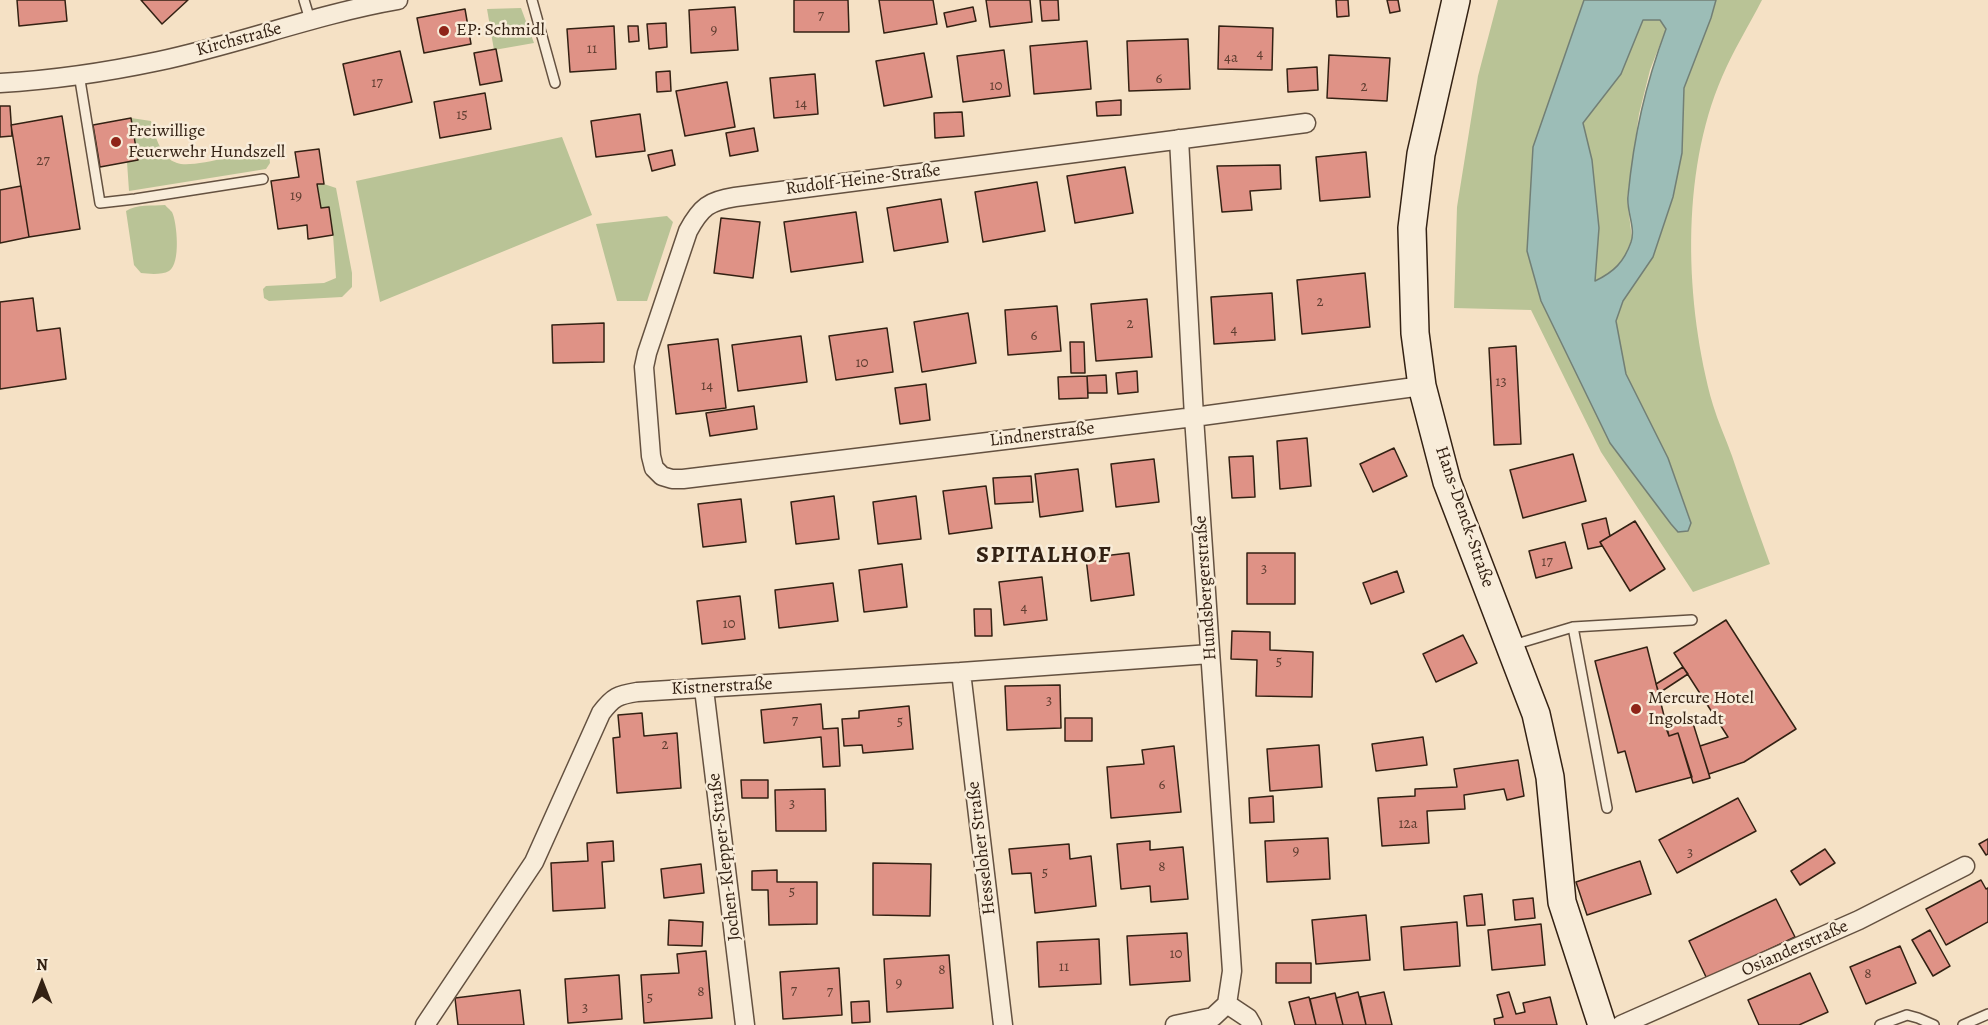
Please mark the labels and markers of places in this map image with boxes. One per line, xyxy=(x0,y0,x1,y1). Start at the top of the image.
place label: EP: Schmidl xyxy=(456,20,545,42)
marker: EP: Schmidl xyxy=(437,24,451,38)
place label: Freiwillige Feuerwehr Hundszell xyxy=(128,121,285,164)
marker: Freiwillige Feuerwehr Hundszell xyxy=(109,135,123,149)
place label: Mercure Hotel Ingolstadt xyxy=(1648,688,1754,730)
marker: Mercure Hotel Ingolstadt xyxy=(1629,702,1643,716)

